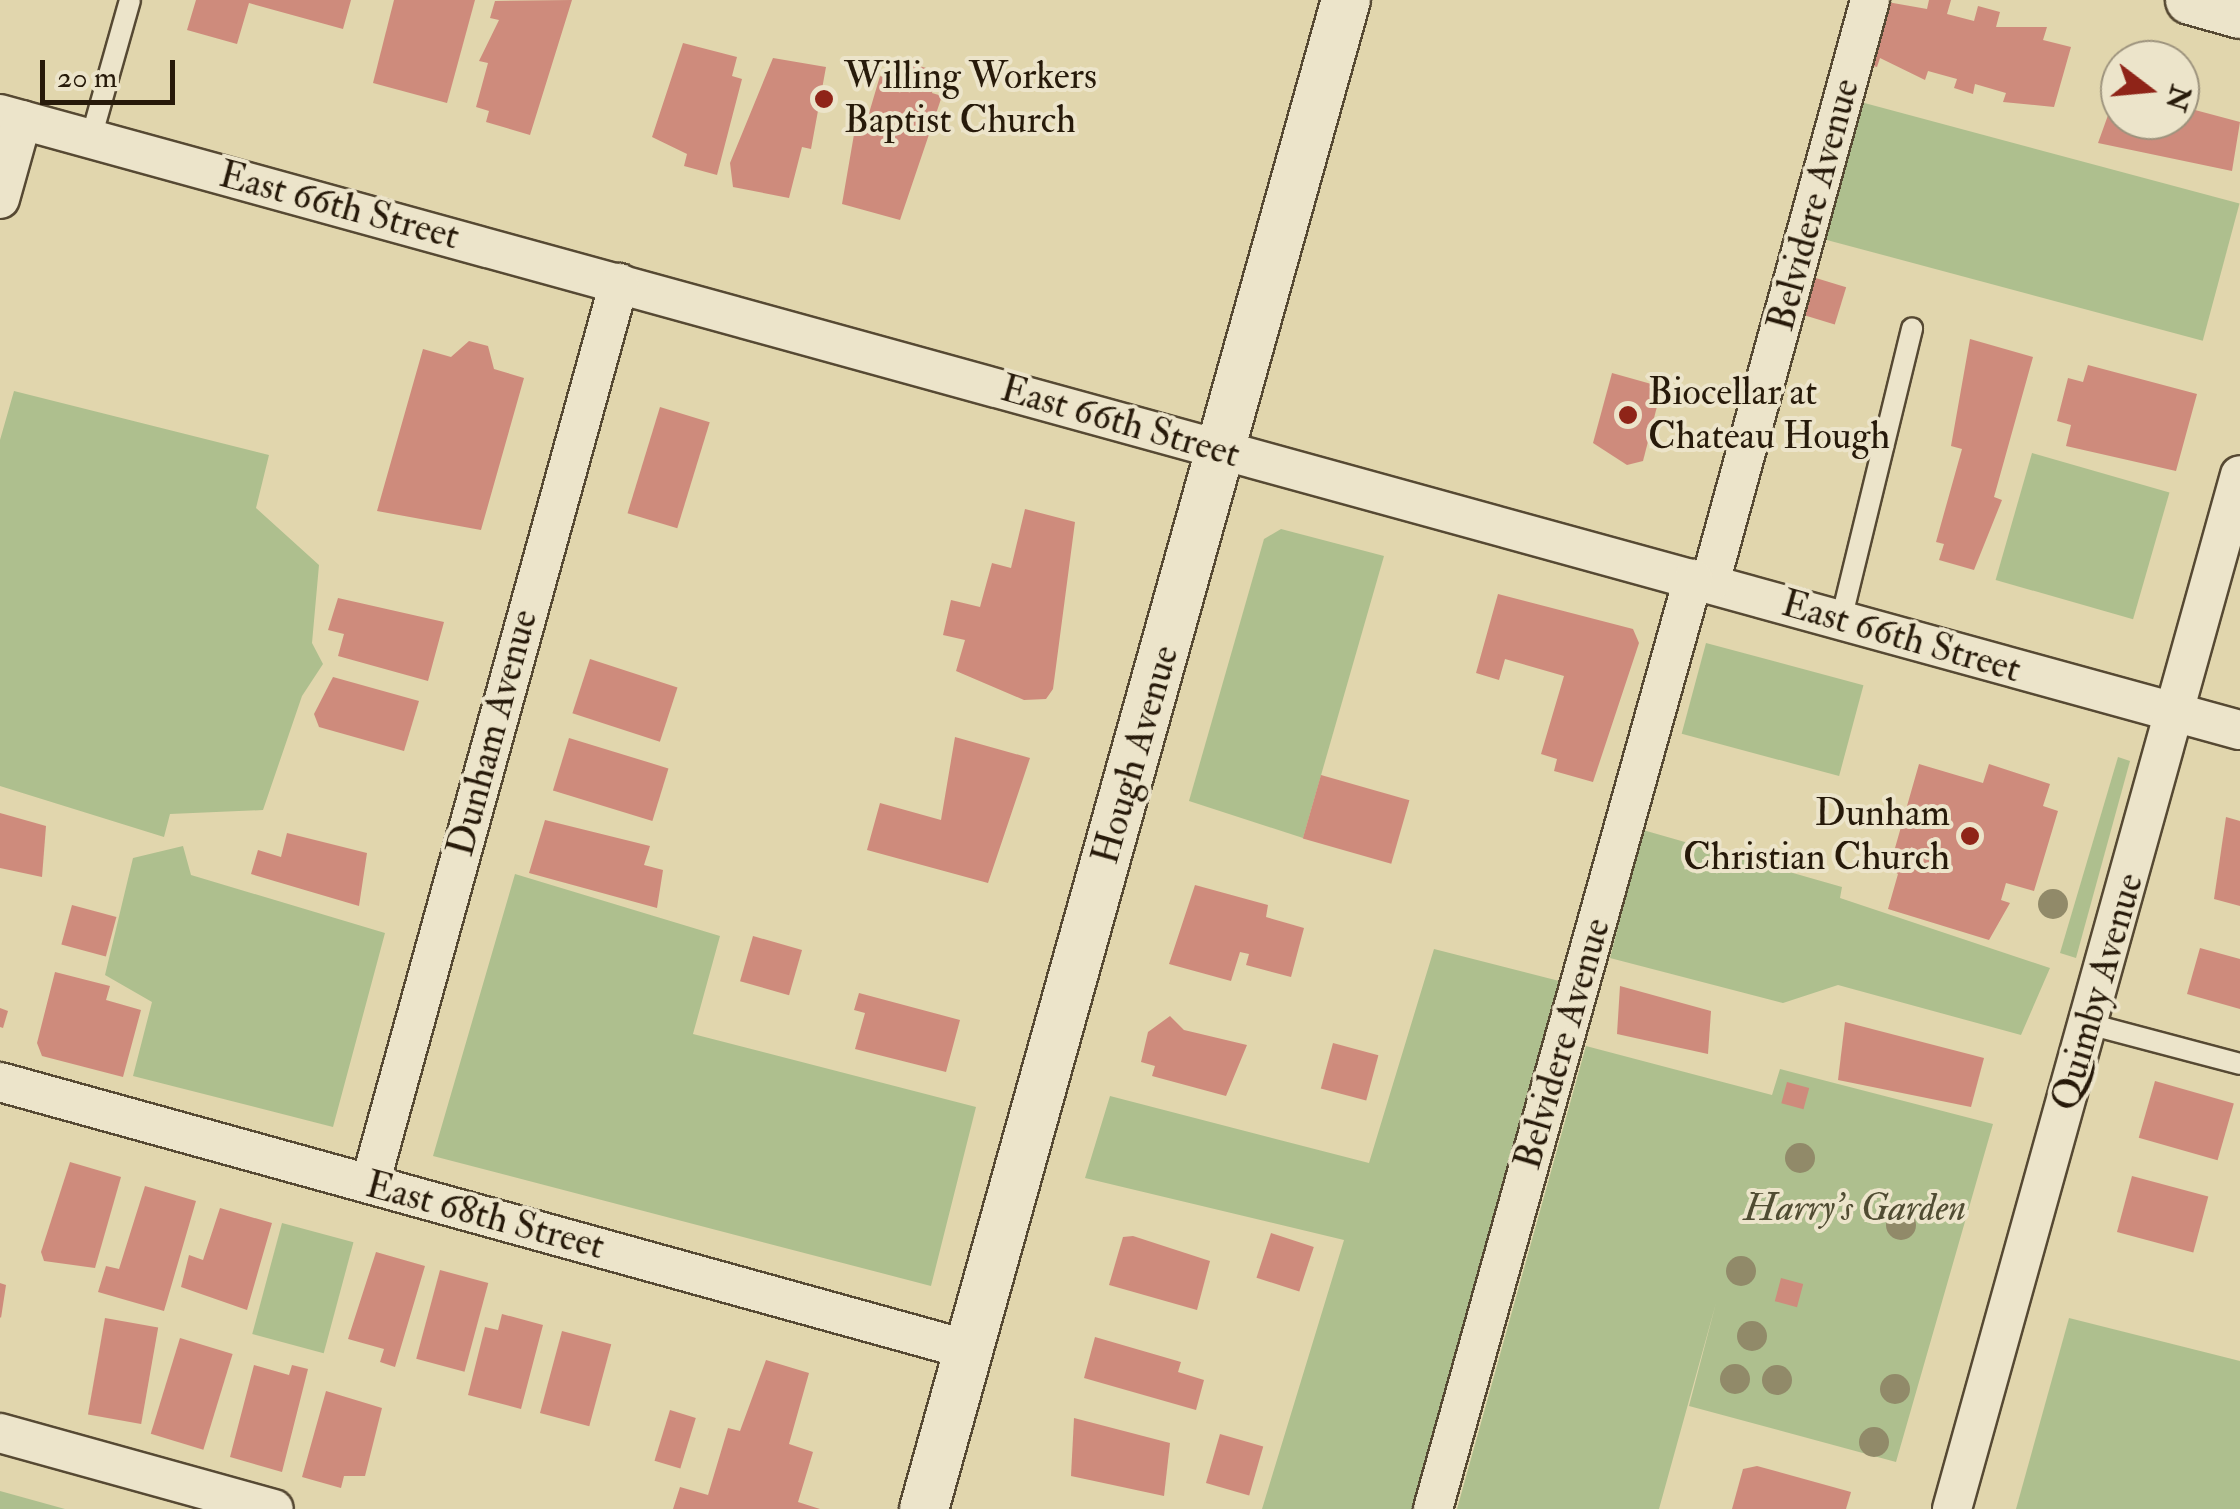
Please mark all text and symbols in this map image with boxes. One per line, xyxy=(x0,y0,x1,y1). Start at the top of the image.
scale bar xyxy=(45,40,180,102)
north arrow xyxy=(2100,40,2200,140)
place label: Willing Workers Baptist Church xyxy=(844,54,1097,143)
text: 20 m xyxy=(57,59,117,96)
street label: Belvidere Avenue xyxy=(1758,74,1870,336)
text: N xyxy=(2157,81,2198,115)
marker: Willing Workers Baptist Church xyxy=(813,88,835,110)
street label: East 66th Street xyxy=(214,152,464,260)
street label: East 66th Street xyxy=(995,366,1245,478)
place label: Biocellar at Chateau Hough xyxy=(1648,370,1890,459)
marker: Biocellar at Chateau Hough xyxy=(1617,404,1639,426)
street label: East 66th Street xyxy=(1776,581,2026,693)
street label: Dunham Avenue xyxy=(438,605,548,861)
street label: Hough Avenue xyxy=(1083,640,1189,870)
place label: Dunham Christian Church xyxy=(1683,791,1950,881)
marker: Dunham Christian Church xyxy=(1959,825,1981,847)
street label: Quimby Avenue xyxy=(2042,868,2154,1116)
street label: Belvidere Avenue xyxy=(1505,913,1621,1175)
street label: East 68th Street xyxy=(361,1162,609,1270)
park label: Harry's Garden xyxy=(1744,1186,1966,1232)

